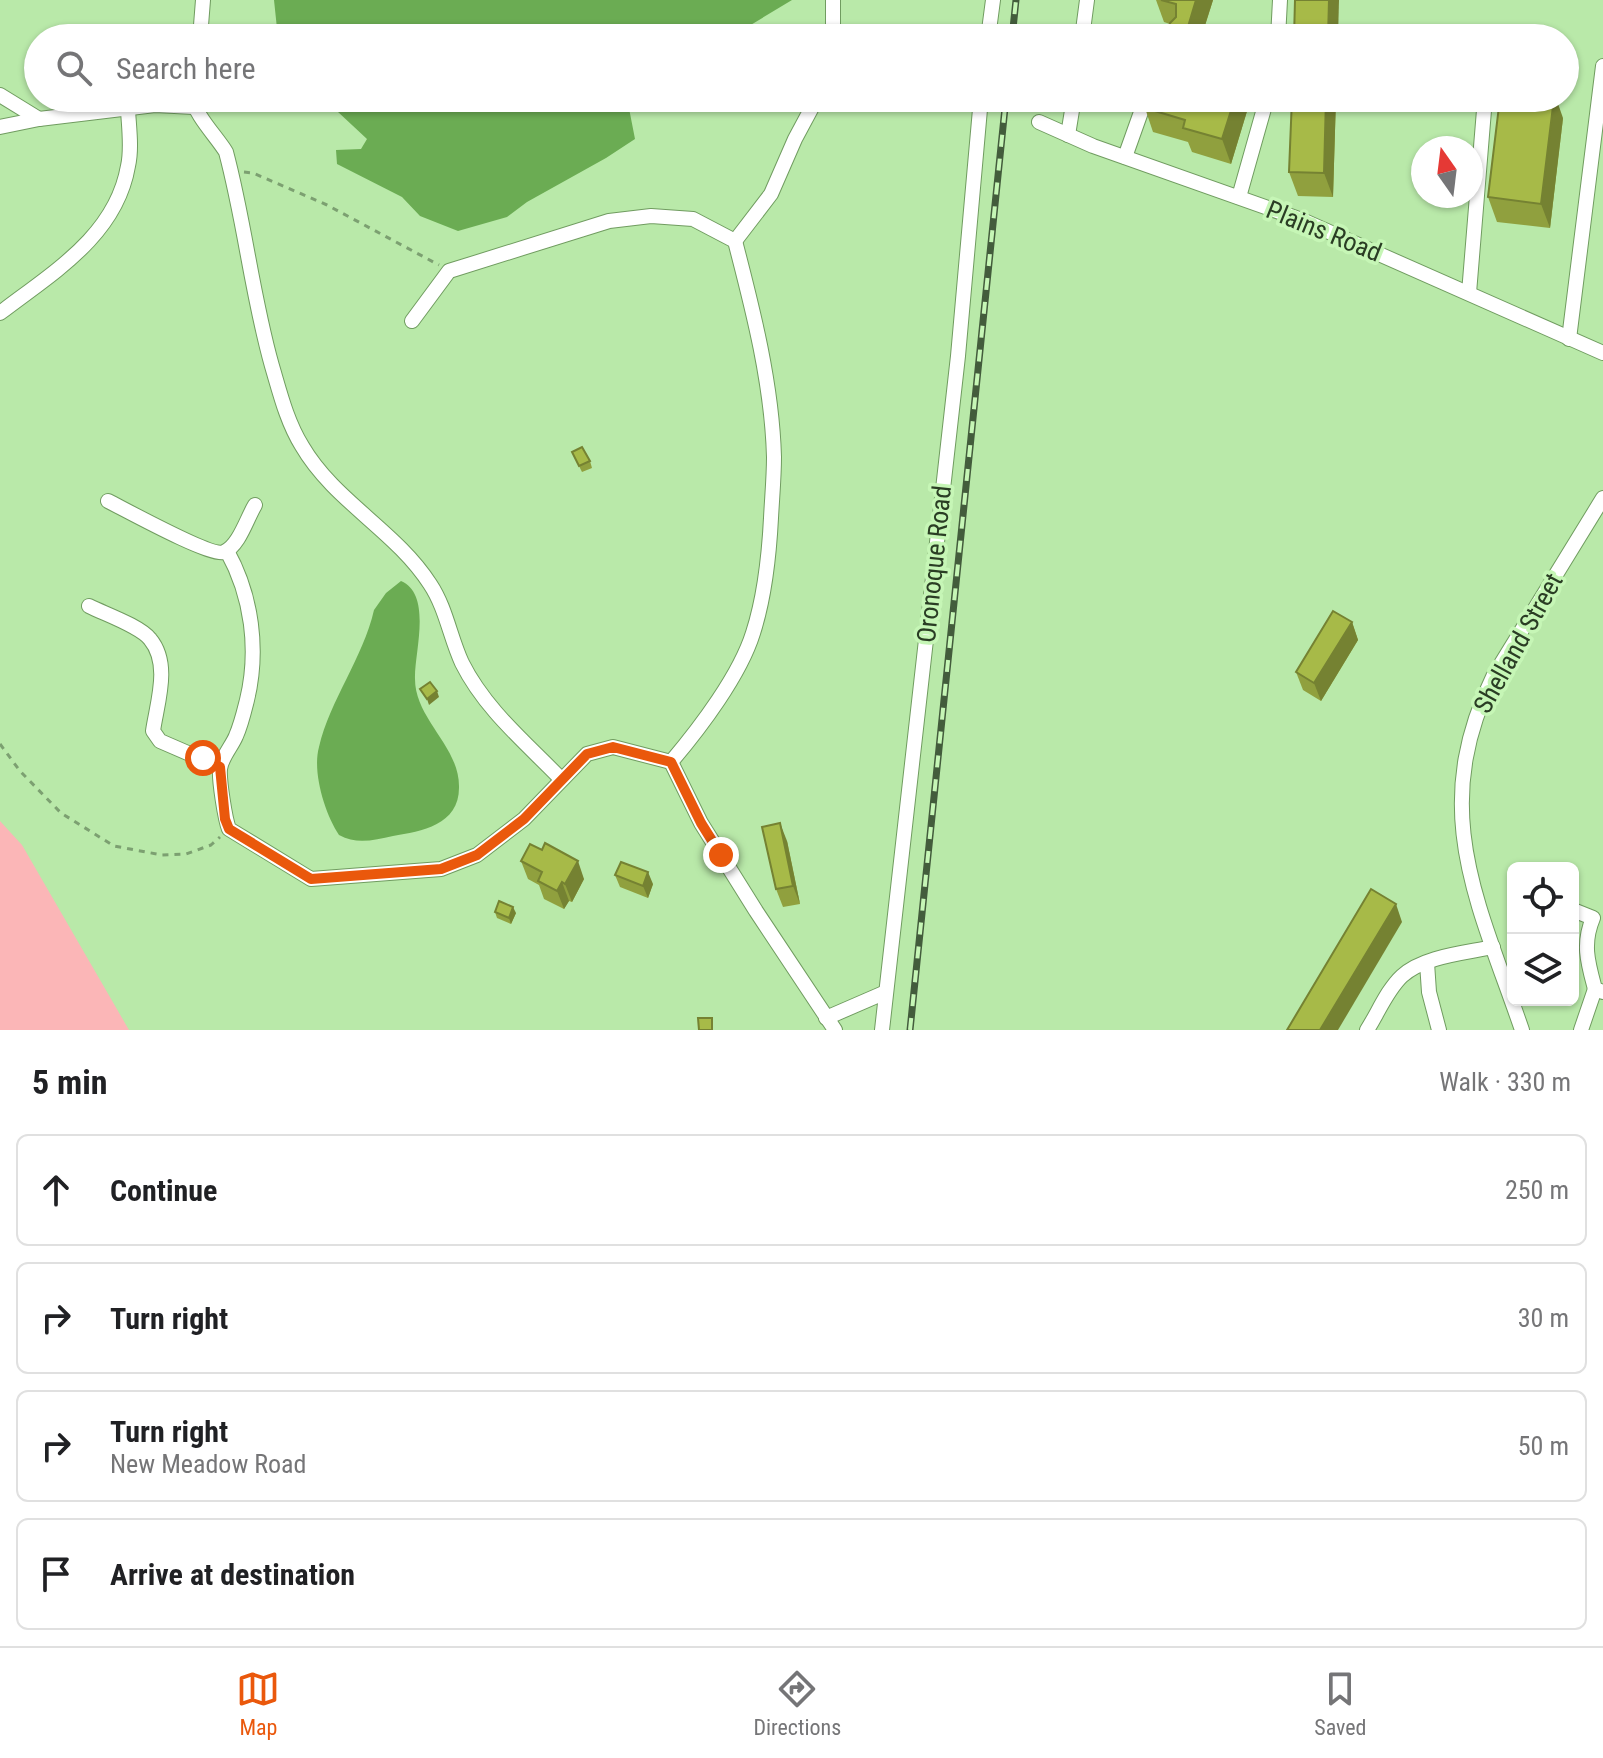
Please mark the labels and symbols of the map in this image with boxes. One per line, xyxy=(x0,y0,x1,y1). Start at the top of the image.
north arrow xyxy=(1411,136,1483,208)
street label: Plains Road xyxy=(1262,194,1386,268)
street label: Oronoque Road xyxy=(911,484,957,644)
street label: Shelland Street xyxy=(1467,568,1569,718)
route start xyxy=(185,740,221,776)
route end xyxy=(703,837,739,873)

